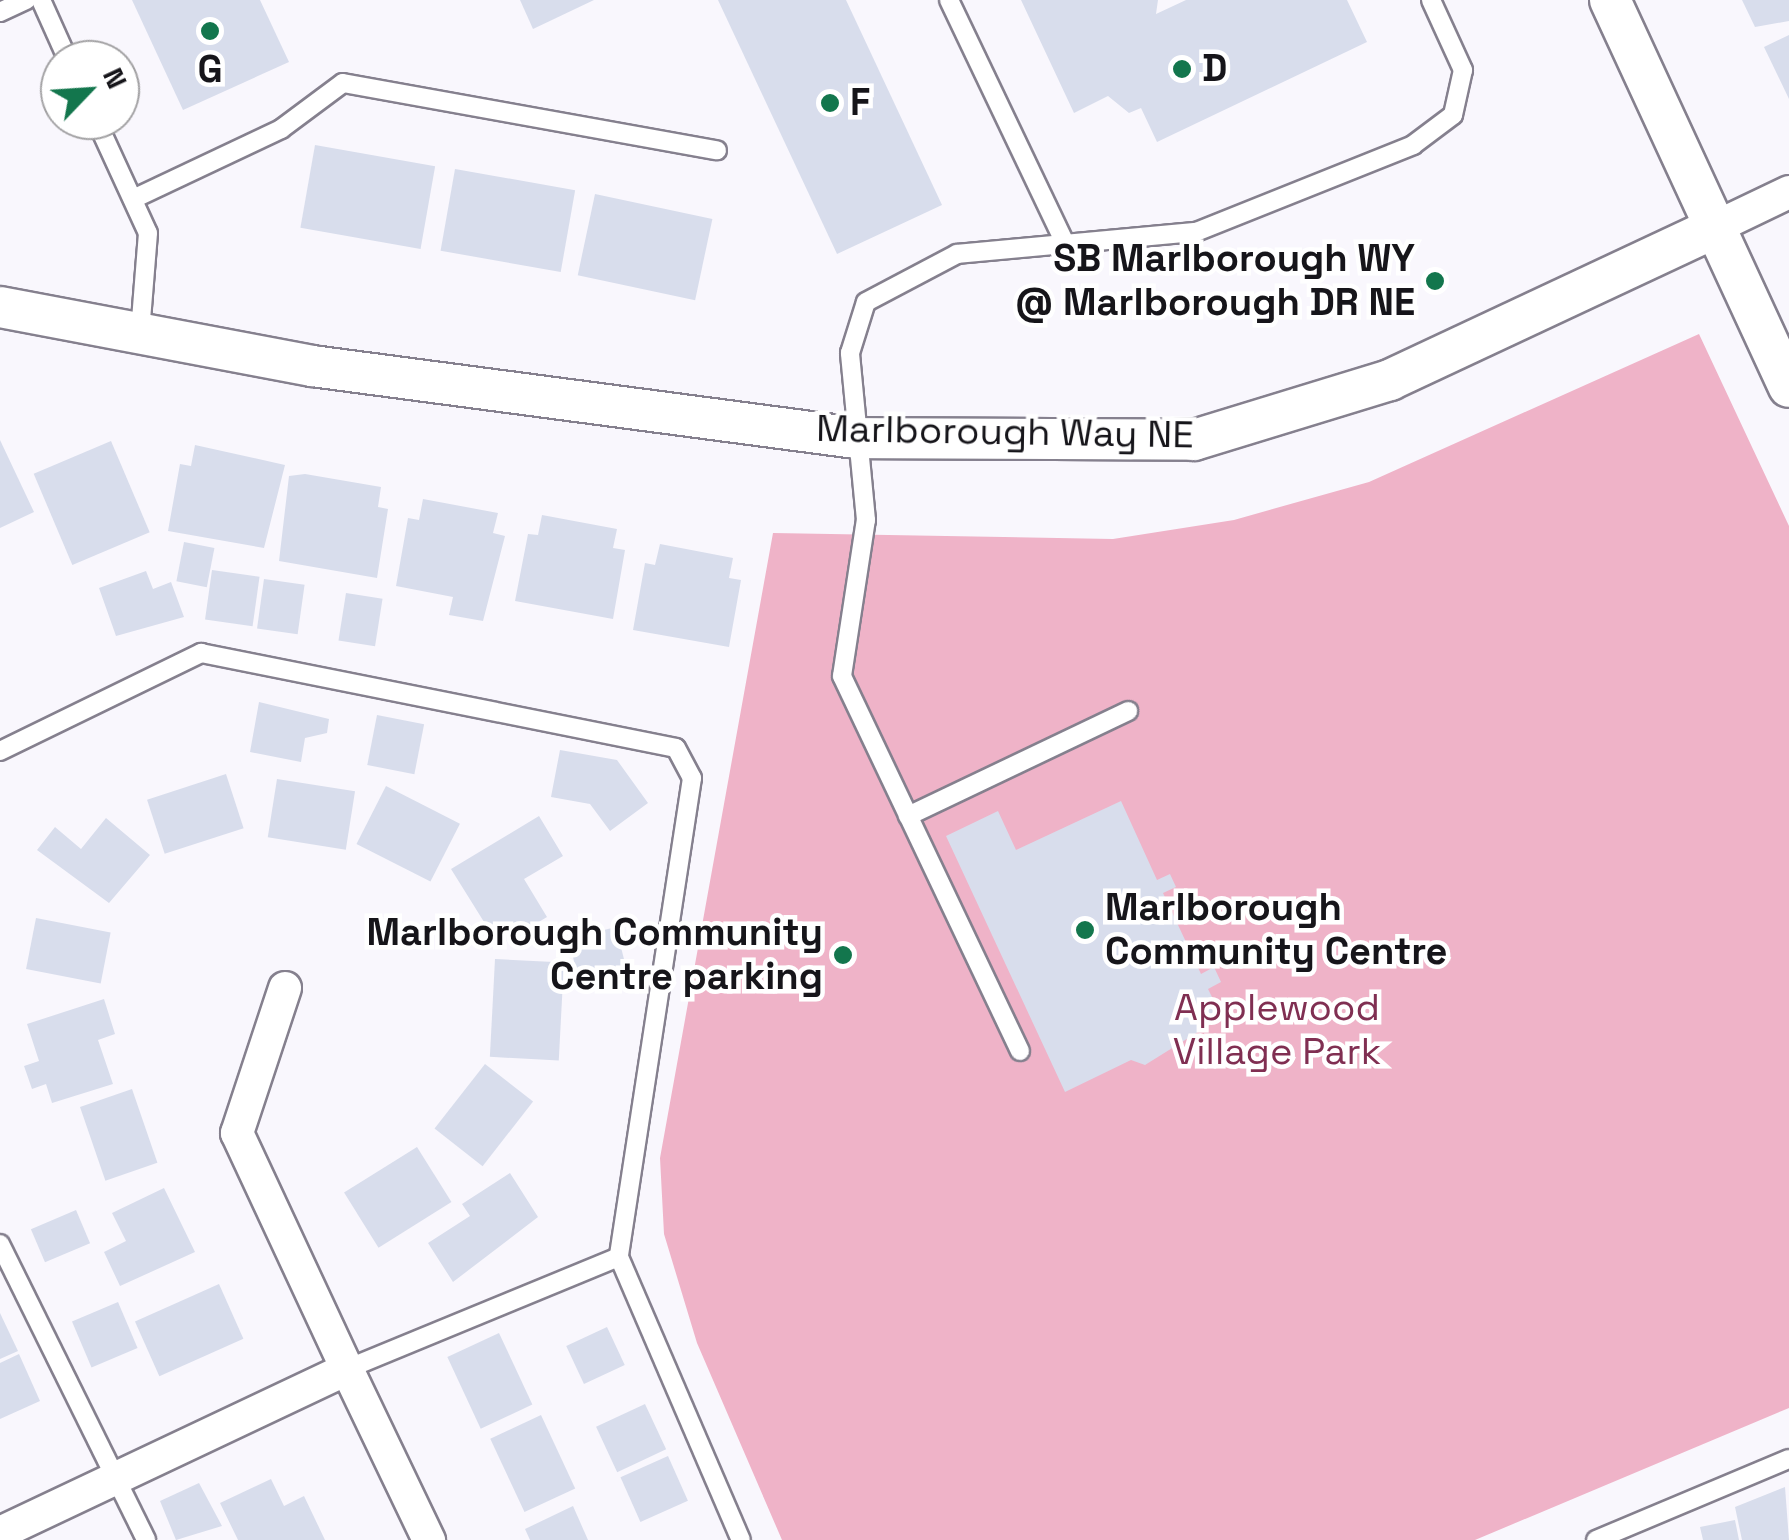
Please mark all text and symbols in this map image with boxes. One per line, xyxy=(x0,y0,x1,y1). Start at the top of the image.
marker: G xyxy=(199,20,221,42)
north arrow xyxy=(40,40,140,140)
place label: D xyxy=(1202,46,1227,92)
place label: G xyxy=(197,47,223,93)
marker: D xyxy=(1171,58,1193,80)
text: N xyxy=(95,62,136,94)
place label: F xyxy=(850,80,870,126)
marker: F xyxy=(819,92,841,114)
place label: SB Marlborough WY @ Marlborough DR NE xyxy=(1015,236,1415,326)
marker: SB Marlborough WY @ Marlborough DR NE xyxy=(1424,270,1446,292)
street label: Marlborough Way NE xyxy=(816,406,1194,458)
place label: Marlborough Community Centre xyxy=(1105,885,1448,974)
place label: Marlborough Community Centre parking xyxy=(367,910,823,999)
marker: Marlborough Community Centre xyxy=(1074,919,1096,941)
marker: Marlborough Community Centre parking xyxy=(832,944,854,966)
park label: Applewood Village Park xyxy=(1173,985,1381,1074)

